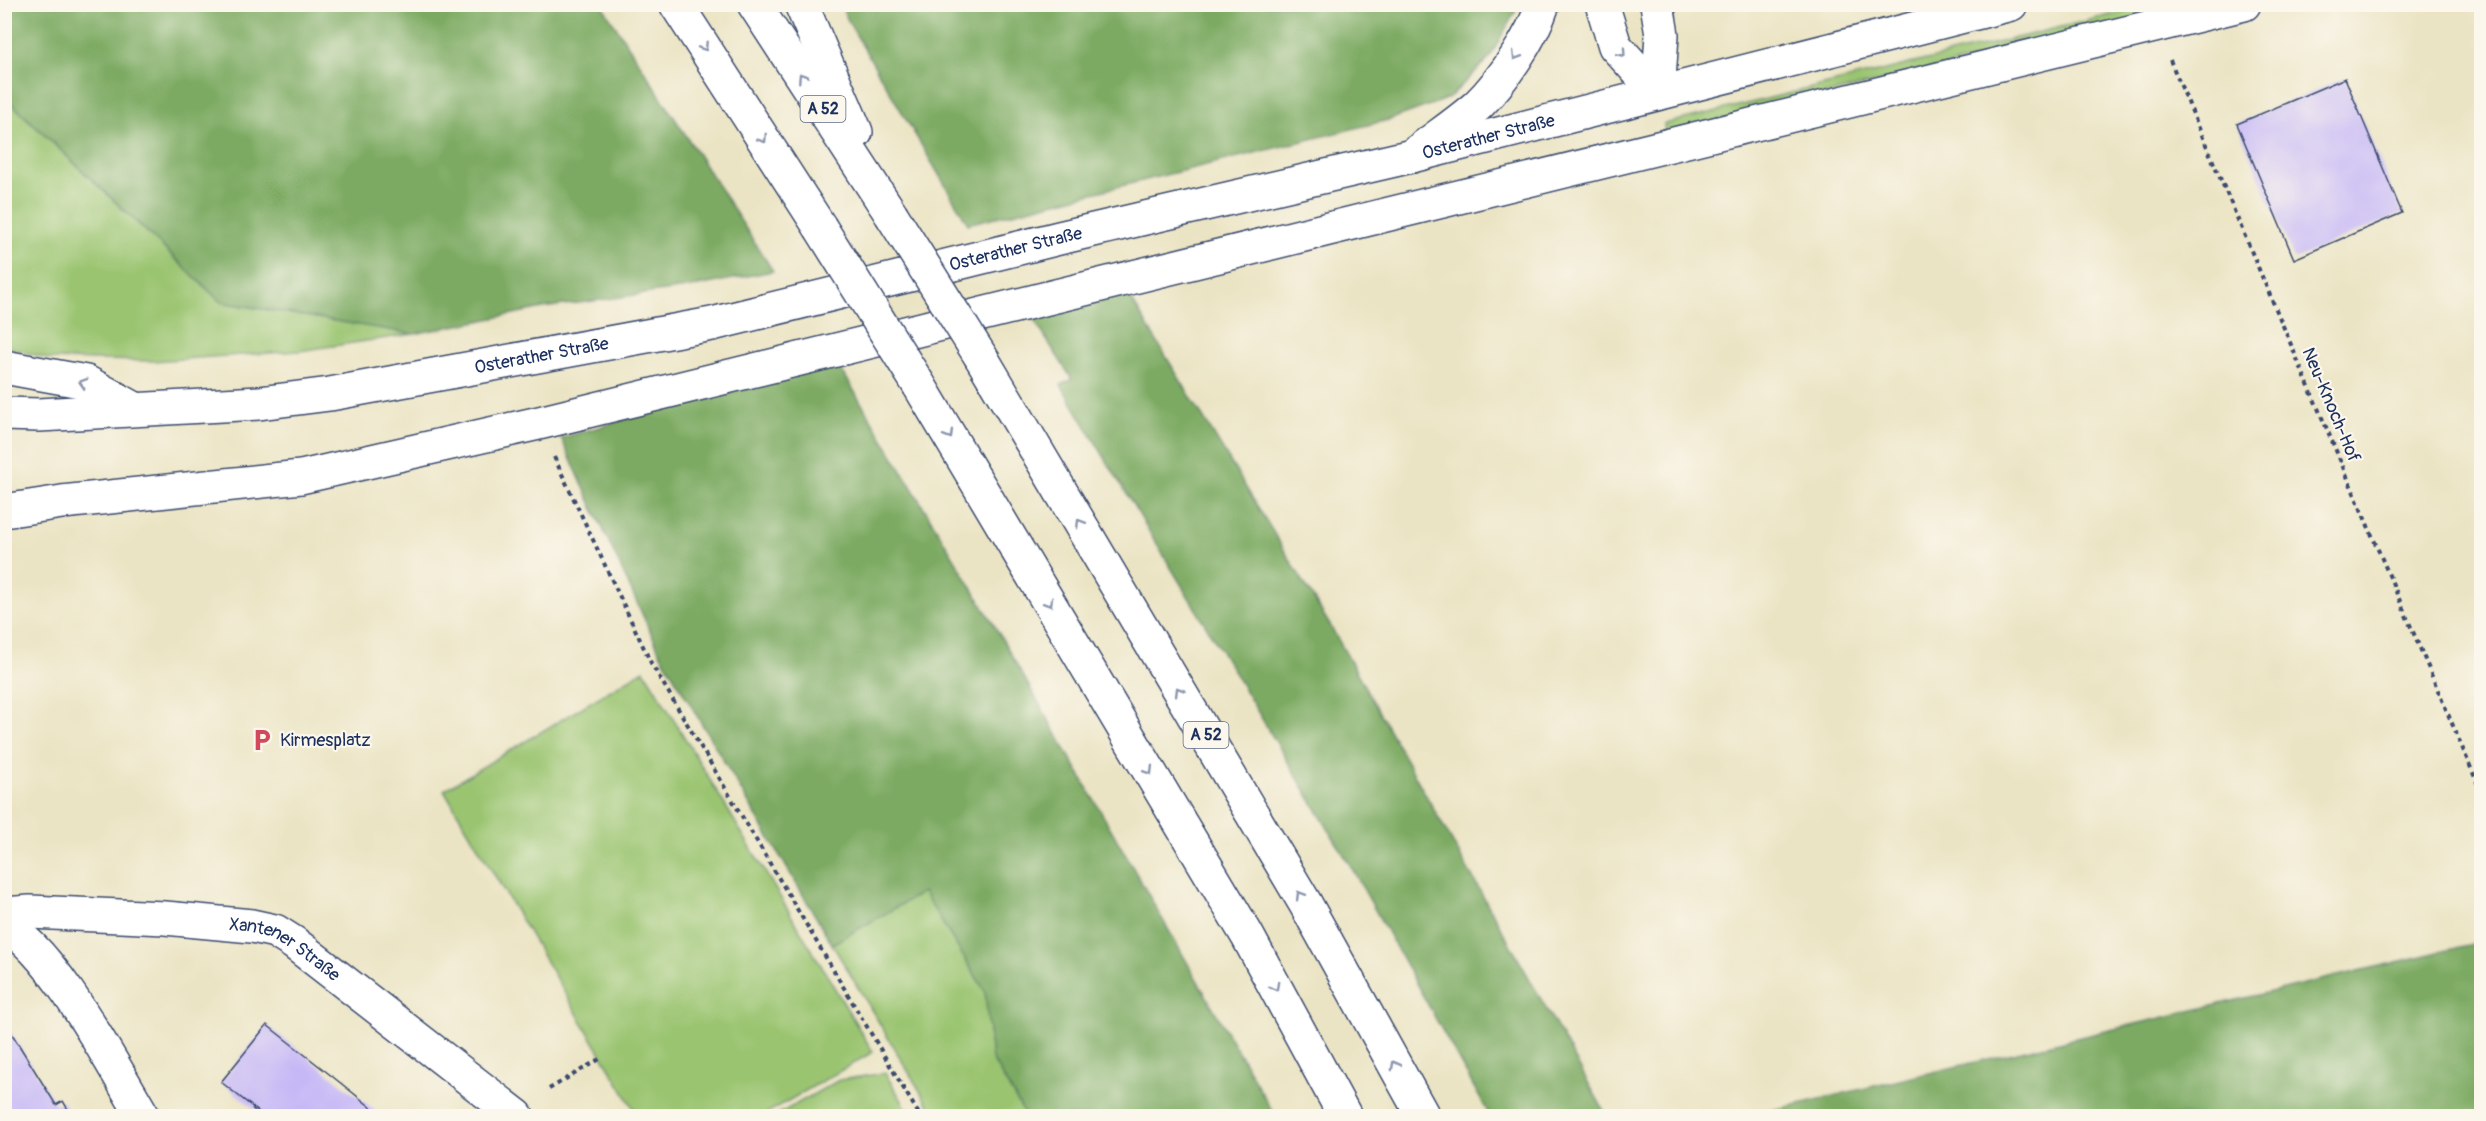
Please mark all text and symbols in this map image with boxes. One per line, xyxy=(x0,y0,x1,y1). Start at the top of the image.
one-way arrow xyxy=(696,41,707,52)
one-way arrow xyxy=(1615,47,1626,57)
one-way arrow xyxy=(1512,50,1523,60)
one-way arrow xyxy=(798,73,809,84)
road number: A 52 xyxy=(800,96,846,122)
street label: Osterather Straße xyxy=(1420,109,1557,164)
one-way arrow xyxy=(756,133,767,144)
street label: Osterather Straße xyxy=(947,222,1084,276)
street label: Osterather Straße xyxy=(473,332,611,379)
street label: Neu-Knoch-Hof xyxy=(2296,344,2366,466)
one-way arrow xyxy=(78,378,89,390)
one-way arrow xyxy=(942,429,953,439)
one-way arrow xyxy=(1075,519,1087,529)
one-way arrow xyxy=(1041,597,1053,607)
one-way arrow xyxy=(1175,687,1187,697)
road number: A 52 xyxy=(1184,722,1228,748)
parking icon: Kirmesplatz xyxy=(249,727,275,753)
place label: Kirmesplatz xyxy=(280,729,371,752)
one-way arrow xyxy=(1141,765,1153,775)
one-way arrow xyxy=(1296,891,1308,901)
street label: Xantener Straße xyxy=(228,912,345,986)
one-way arrow xyxy=(1268,981,1279,991)
one-way arrow xyxy=(1391,1061,1402,1071)

